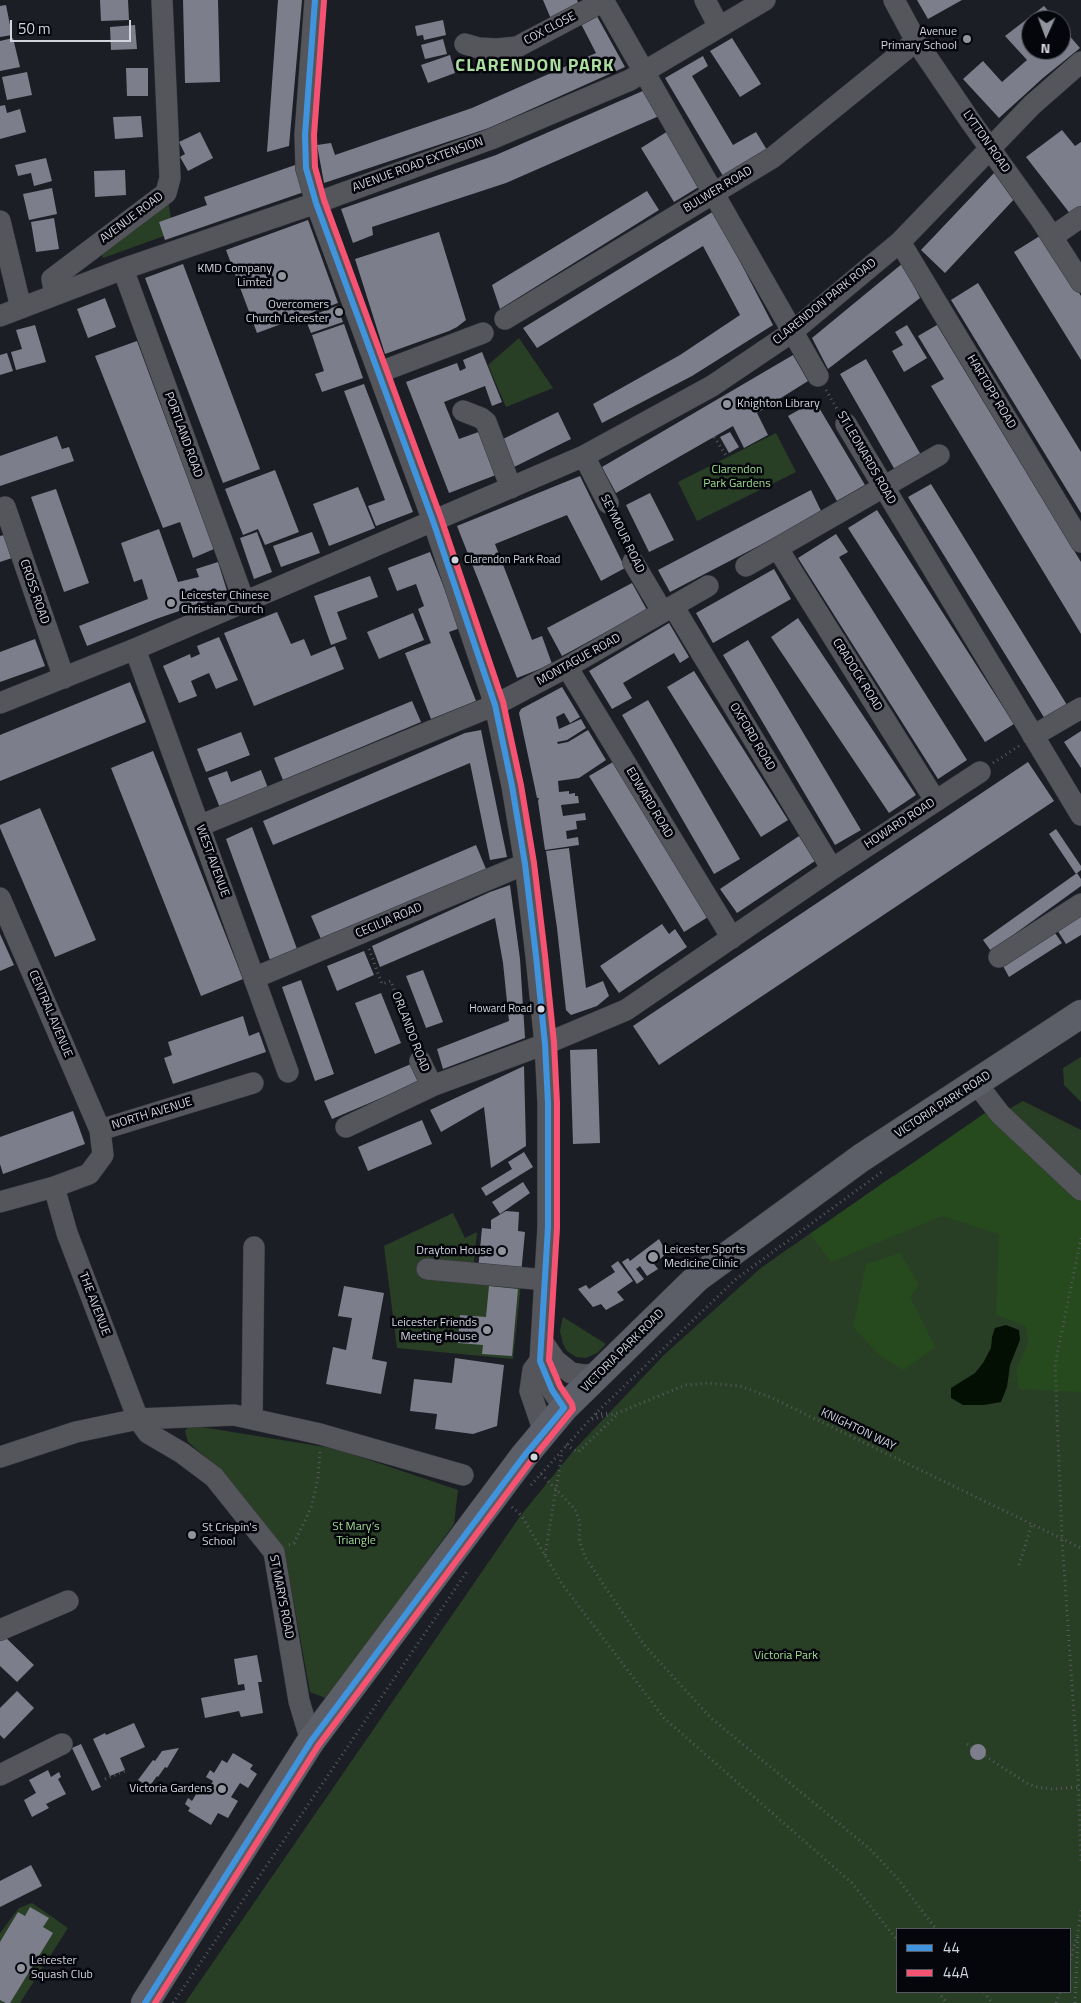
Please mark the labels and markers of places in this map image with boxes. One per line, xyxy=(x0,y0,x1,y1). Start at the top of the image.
place label: Avenue Primary School xyxy=(881,25,957,53)
marker: Avenue Primary School xyxy=(961,33,973,45)
place label: KMD Company Limted xyxy=(197,262,272,290)
marker: KMD Company Limted xyxy=(276,270,288,282)
place label: Overcomers Church Leicester xyxy=(246,298,329,326)
marker: Overcomers Church Leicester xyxy=(333,306,345,318)
place label: Knighton Library xyxy=(737,397,820,411)
marker: Knighton Library xyxy=(721,398,733,410)
place label: Clarendon Park Road xyxy=(464,553,560,567)
marker: Clarendon Park Road xyxy=(450,555,460,565)
place label: Leicester Chinese Christian Church xyxy=(181,589,269,617)
marker: Leicester Chinese Christian Church xyxy=(165,597,177,609)
place label: Howard Road xyxy=(469,1002,532,1016)
marker: Howard Road xyxy=(536,1004,546,1014)
place label: Leicester Sports Medicine Clinic xyxy=(664,1243,745,1271)
place label: Drayton House xyxy=(416,1244,492,1258)
marker: Drayton House xyxy=(496,1245,508,1257)
marker: Leicester Sports Medicine Clinic xyxy=(646,1250,660,1264)
place label: Leicester Friends Meeting House xyxy=(391,1316,477,1344)
marker: Leicester Friends Meeting House xyxy=(481,1324,493,1336)
unlabelled marker xyxy=(529,1452,539,1462)
place label: St Crispin's School xyxy=(202,1521,257,1549)
marker: St Crispin's School xyxy=(186,1529,198,1541)
place label: Victoria Gardens xyxy=(129,1782,212,1796)
marker: Victoria Gardens xyxy=(216,1783,228,1795)
place label: Leicester Squash Club xyxy=(31,1954,93,1982)
marker: Leicester Squash Club xyxy=(15,1962,27,1974)

